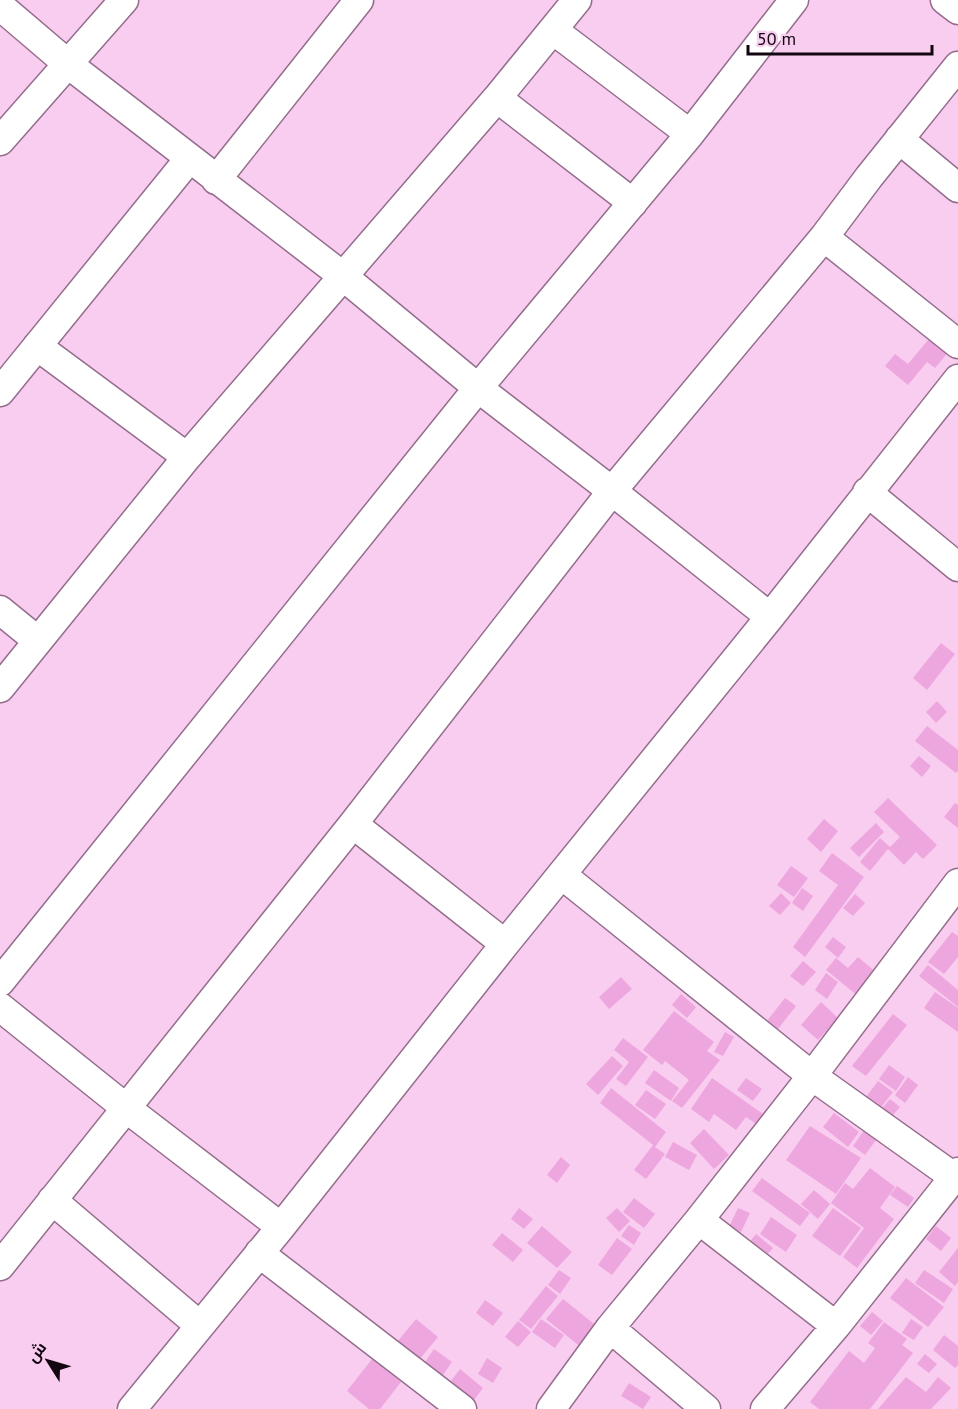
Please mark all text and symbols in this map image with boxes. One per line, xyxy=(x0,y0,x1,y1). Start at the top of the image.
scale bar xyxy=(748,18,932,56)
text: 50 m xyxy=(757,27,796,50)
north arrow xyxy=(18,1331,78,1391)
text: ش xyxy=(22,1338,50,1366)

